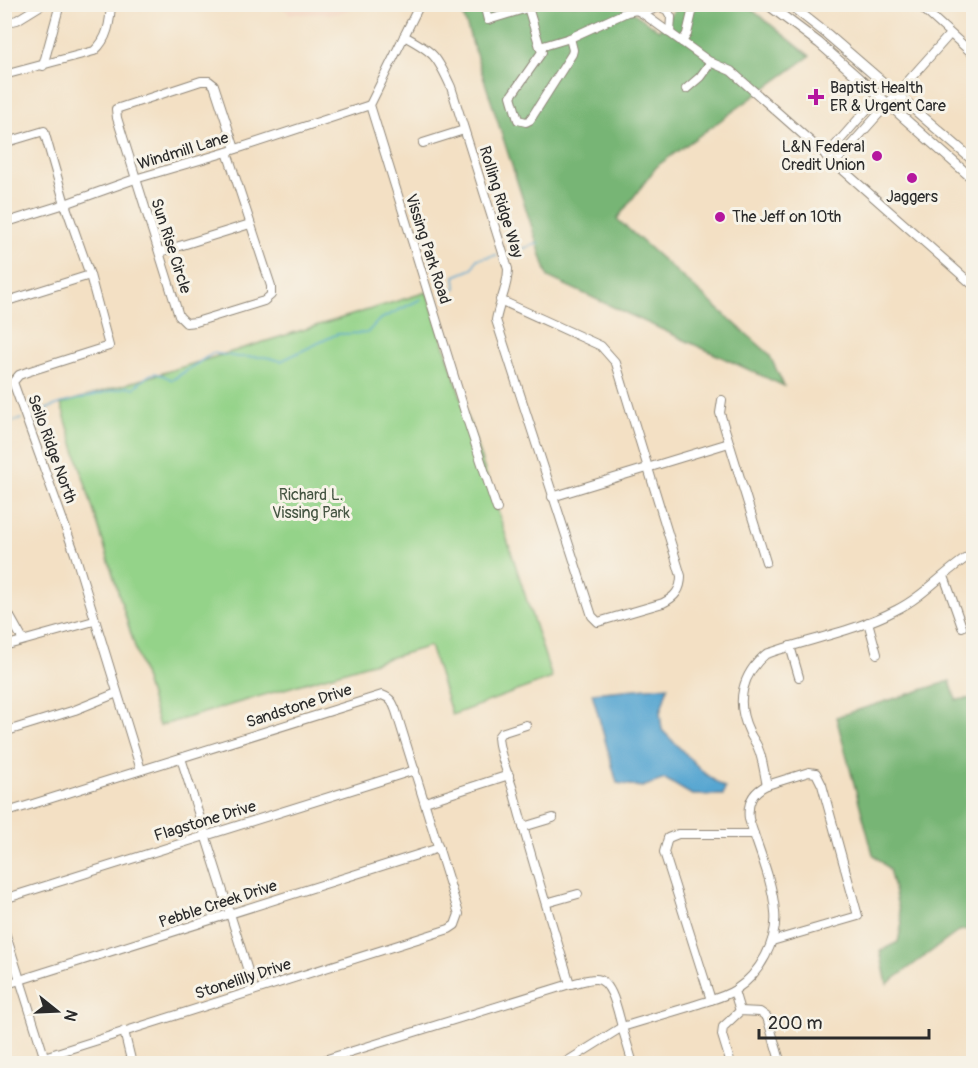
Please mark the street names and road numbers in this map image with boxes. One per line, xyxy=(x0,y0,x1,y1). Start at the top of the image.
street label: Windmill Lane xyxy=(135,128,231,174)
street label: Rolling Ridge Way xyxy=(474,144,528,261)
street label: Vissing Park Road xyxy=(401,191,455,307)
street label: Sun Rise Circle xyxy=(146,196,196,296)
street label: Seilo Ridge North xyxy=(23,392,81,506)
street label: Sandstone Drive xyxy=(244,679,354,732)
street label: Flagstone Drive xyxy=(152,796,258,846)
street label: Pebble Creek Drive xyxy=(156,875,280,933)
street label: Stonelilly Drive xyxy=(192,954,294,1004)

